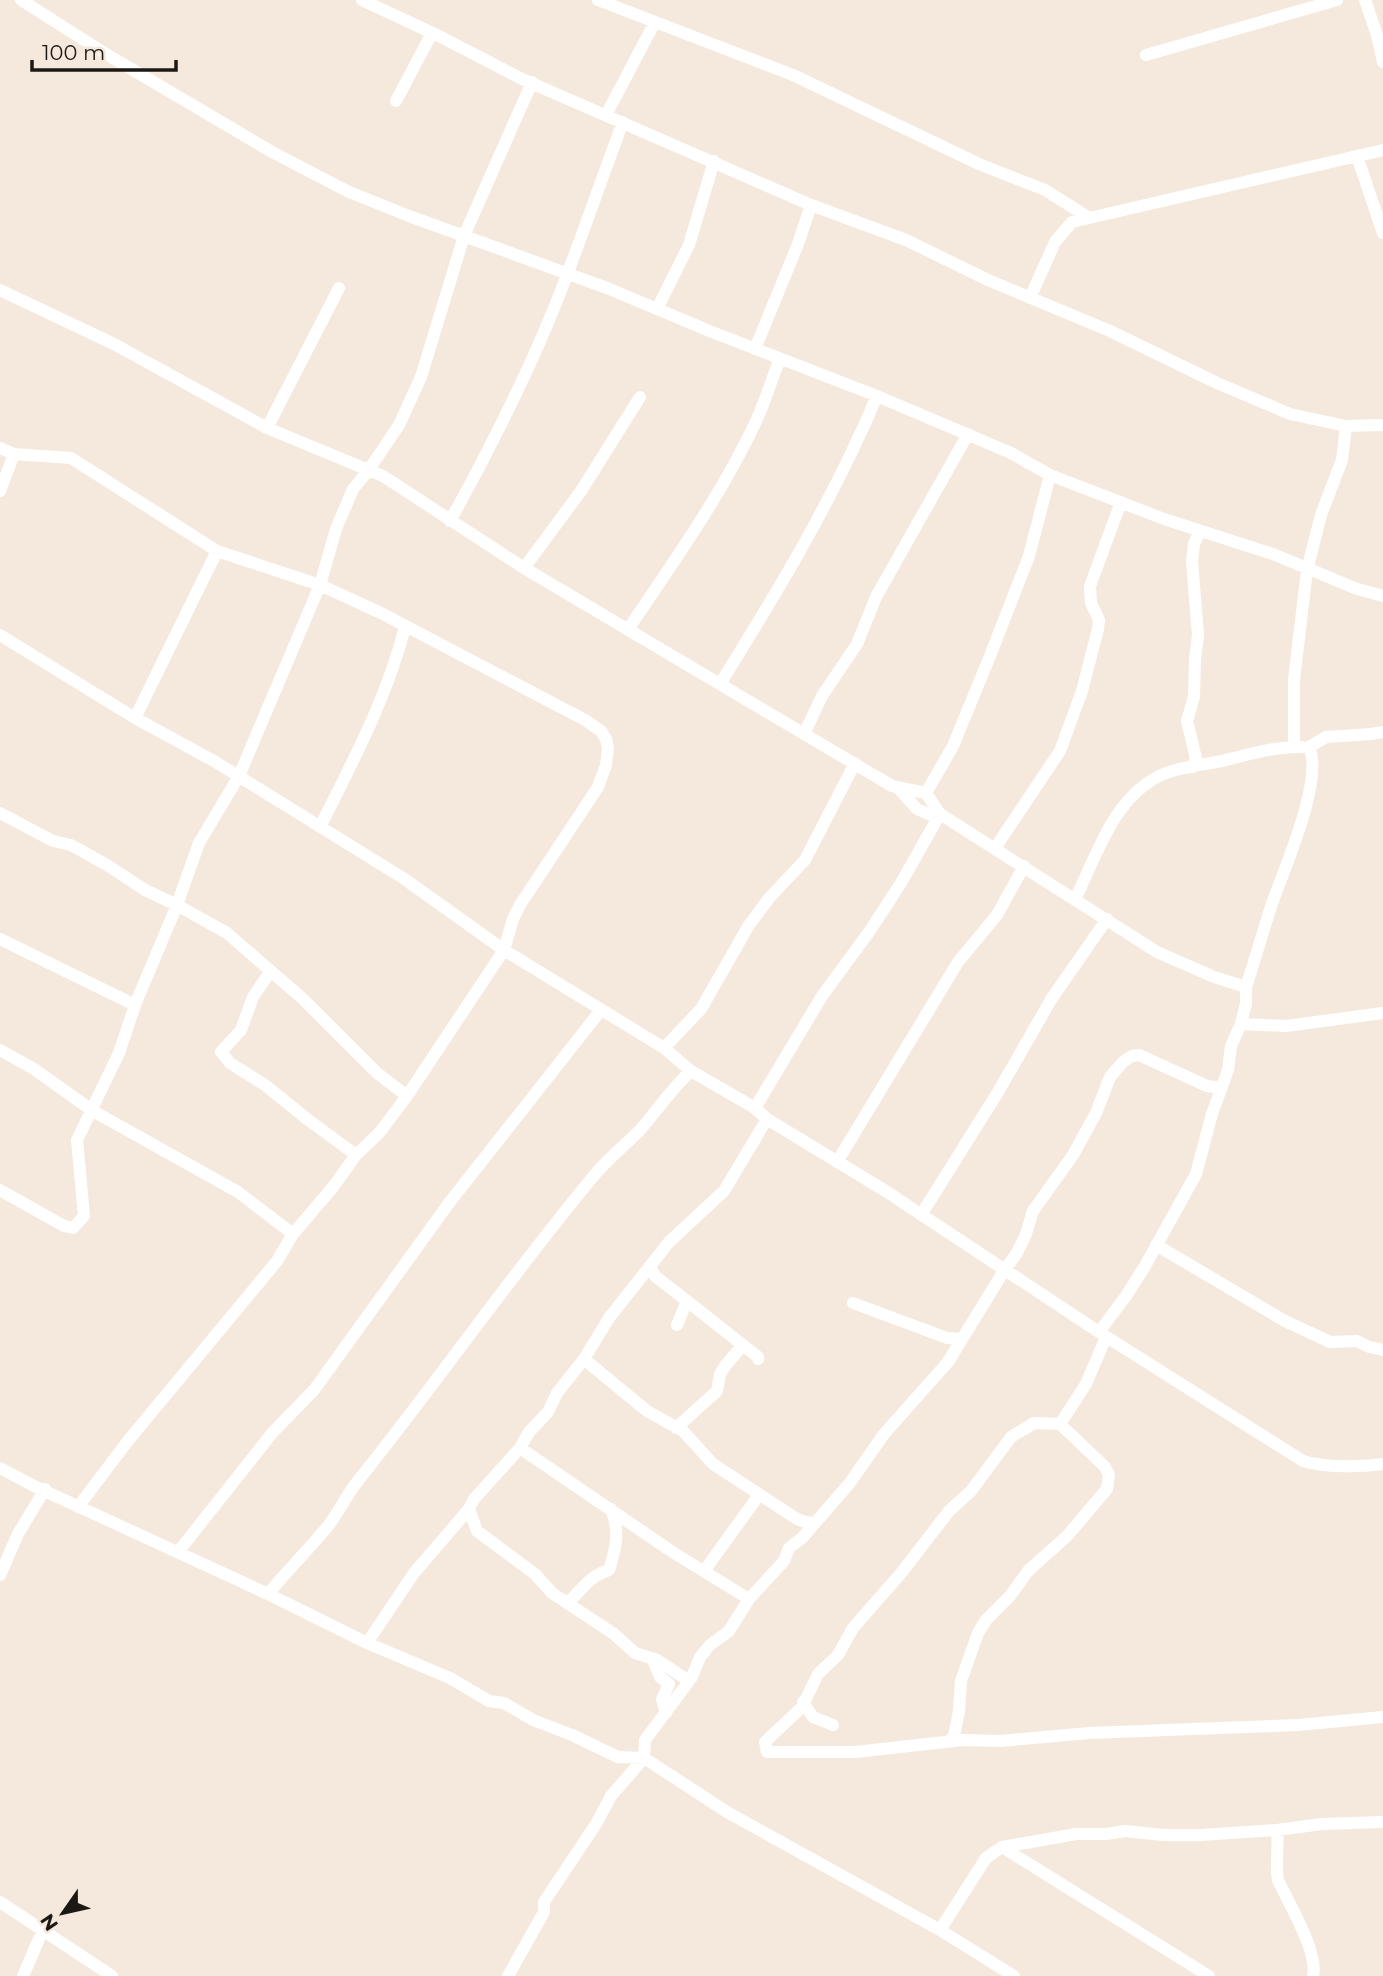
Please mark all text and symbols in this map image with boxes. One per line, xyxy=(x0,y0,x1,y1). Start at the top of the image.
scale bar xyxy=(32,28,175,72)
text: 100 m xyxy=(42,40,105,65)
north arrow xyxy=(28,1878,98,1948)
text: N xyxy=(35,1909,63,1935)

